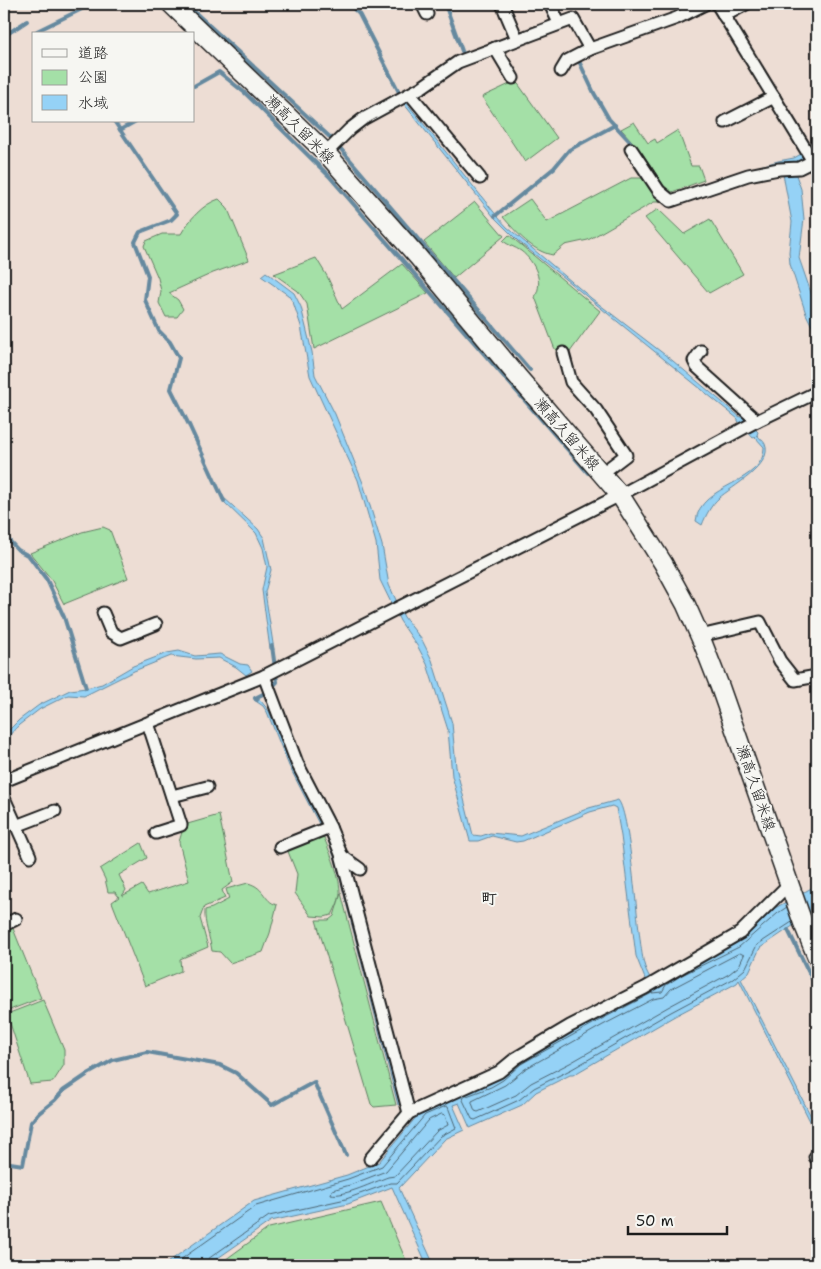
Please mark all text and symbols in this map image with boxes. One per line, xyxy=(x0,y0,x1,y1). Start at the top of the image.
legend xyxy=(32,32,195,122)
text: 道路 xyxy=(78,43,108,63)
text: 公園 xyxy=(78,67,108,87)
street label: 瀬高久留米線 xyxy=(261,90,339,168)
text: 水域 xyxy=(78,93,108,113)
street label: 瀬高久留米線 xyxy=(530,393,604,475)
street label: 瀬高久留米線 xyxy=(732,742,780,834)
district label: 町 xyxy=(481,888,497,909)
scale bar xyxy=(628,1204,727,1236)
text: 50 m xyxy=(636,1211,674,1231)

